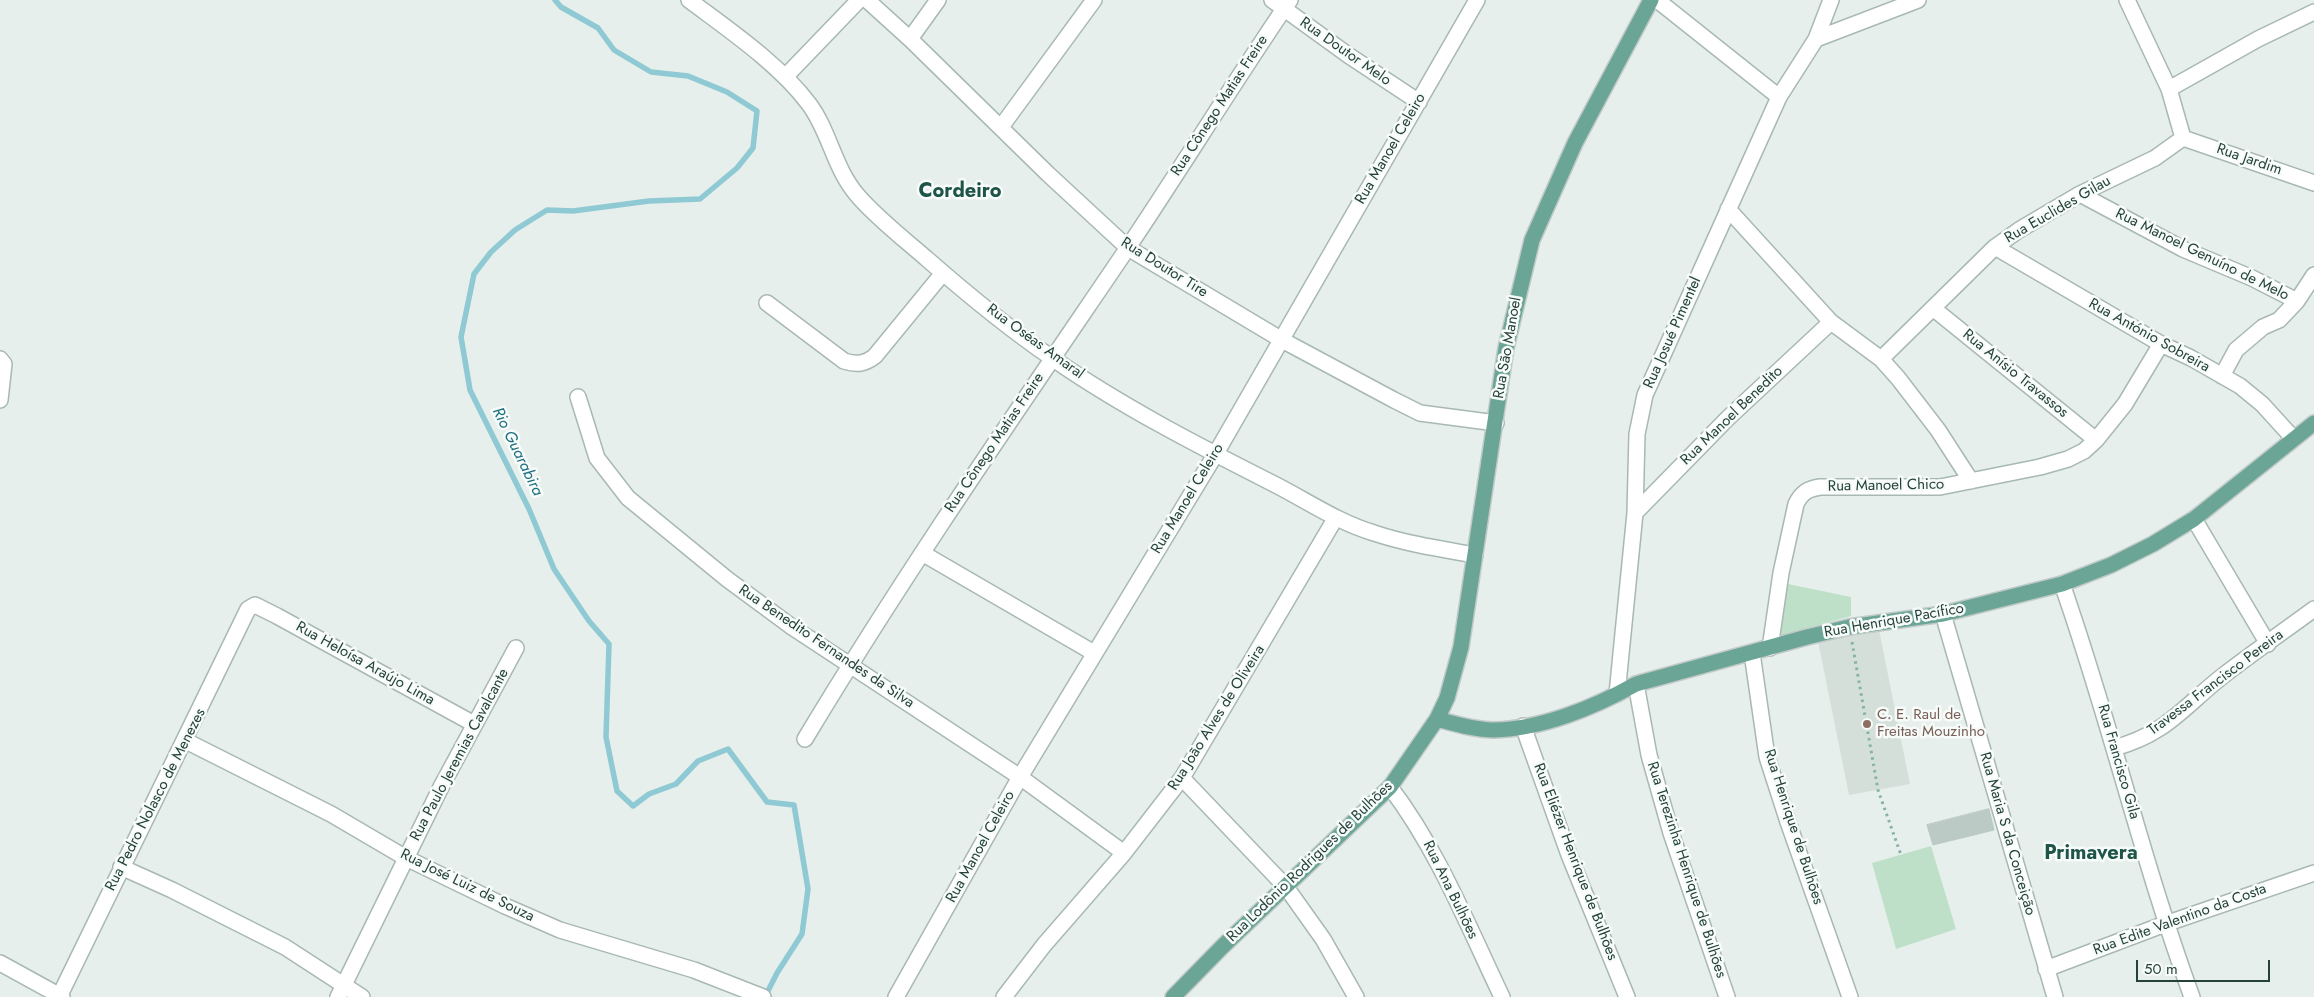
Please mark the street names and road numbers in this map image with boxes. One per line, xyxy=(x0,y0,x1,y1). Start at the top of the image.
street label: Rua Doutor Melo xyxy=(1296,14,1394,90)
street label: Rua Cônego Matias Freire xyxy=(1168,32,1272,180)
street label: Rua Manoel Celeiro xyxy=(1352,90,1430,208)
street label: Rua Jardim xyxy=(2214,140,2284,180)
street label: Rua Euclides Gilau xyxy=(2002,172,2114,248)
street label: Rua Manoel Genuíno de Melo xyxy=(2112,205,2292,305)
street label: Rua Doutor Tire xyxy=(1117,234,1211,302)
street label: Rua Josué Pimentel xyxy=(1640,274,1706,392)
street label: Rua António Sobreira xyxy=(2085,295,2213,377)
street label: Rua São Manoel xyxy=(1490,296,1526,400)
street label: Rua Oséas Amaral xyxy=(983,301,1087,383)
street label: Rua Anísio Travassos xyxy=(1959,326,2071,422)
street label: Rua Manoel Benedito xyxy=(1677,363,1787,469)
street label: Rua Cônego Matias Freire xyxy=(942,370,1048,516)
street label: Rua Manoel Celeiro xyxy=(1148,441,1228,557)
street label: Rua Manoel Chico xyxy=(1828,476,1944,496)
street label: Rua Benedito Fernandes da Silva xyxy=(735,581,917,713)
street label: Rua Henrique Pacífico xyxy=(1823,600,1965,642)
street label: Rua Heloísa Araújo Lima xyxy=(292,618,438,710)
street label: Travessa Francisco Pereira xyxy=(2145,626,2287,740)
street label: Rua João Alves de Oliveira xyxy=(1165,642,1269,794)
street label: Rua Paulo Jeremias Cavalcante xyxy=(407,666,513,844)
street label: Rua Francisco Gila xyxy=(2093,703,2143,821)
street label: Rua Pedro Nolasco de Menezes xyxy=(102,706,210,894)
street label: Rua Henrique de Bulhões xyxy=(1759,747,1827,907)
street label: Rua Maria S da Conceição xyxy=(1975,750,2039,918)
street label: Rua Terezinha Henrique de Bulhões xyxy=(1642,760,1730,980)
street label: Rua Eliézer Henrique de Bulhões xyxy=(1529,761,1621,963)
street label: Rua Lodônio Rodrigues de Bulhões xyxy=(1223,778,1397,946)
street label: Rua Manoel Celeiro xyxy=(943,788,1019,906)
street label: Rua Ana Bulhões xyxy=(1418,838,1482,942)
street label: Rua José Luiz de Souza xyxy=(397,846,537,926)
street label: Rua Edite Valentino da Costa xyxy=(2091,880,2269,960)

